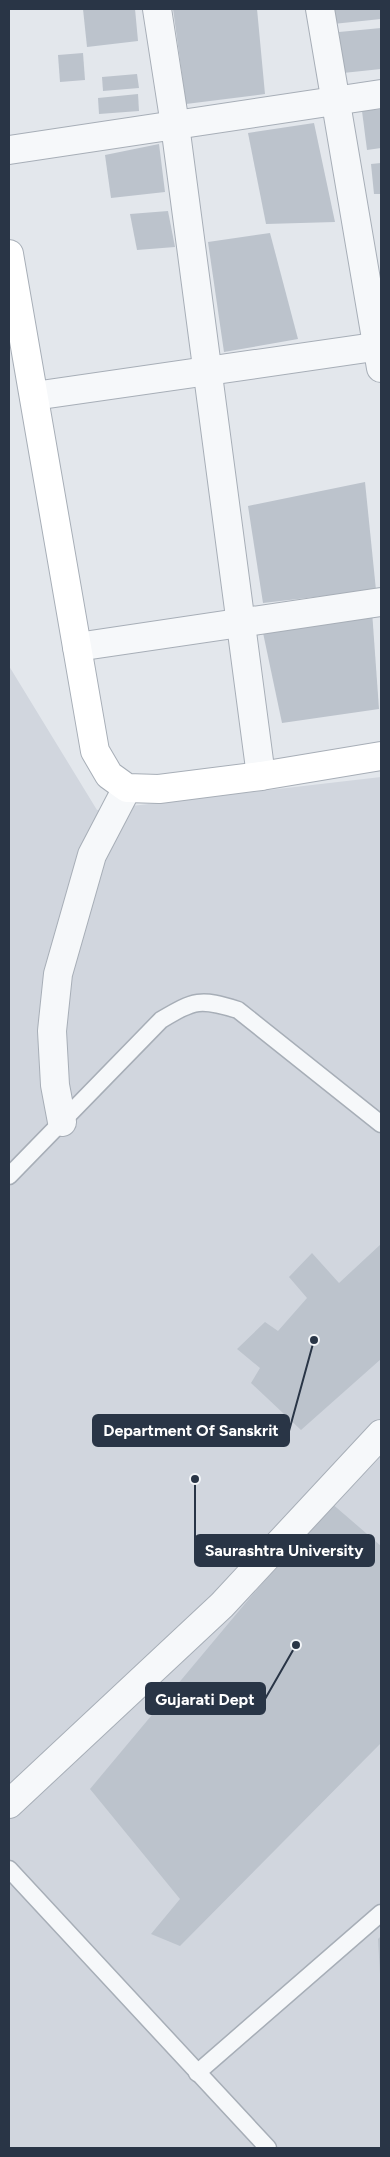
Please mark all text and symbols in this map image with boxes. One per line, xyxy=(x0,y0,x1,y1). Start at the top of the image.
callout: Department Of Sanskrit xyxy=(93,1415,289,1446)
text: Department Of Sanskrit xyxy=(103,1421,279,1440)
callout: Saurashtra University xyxy=(195,1535,374,1566)
text: Saurashtra University xyxy=(205,1541,364,1560)
callout: Gujarati Dept xyxy=(146,1683,265,1714)
text: Gujarati Dept xyxy=(155,1690,255,1709)

